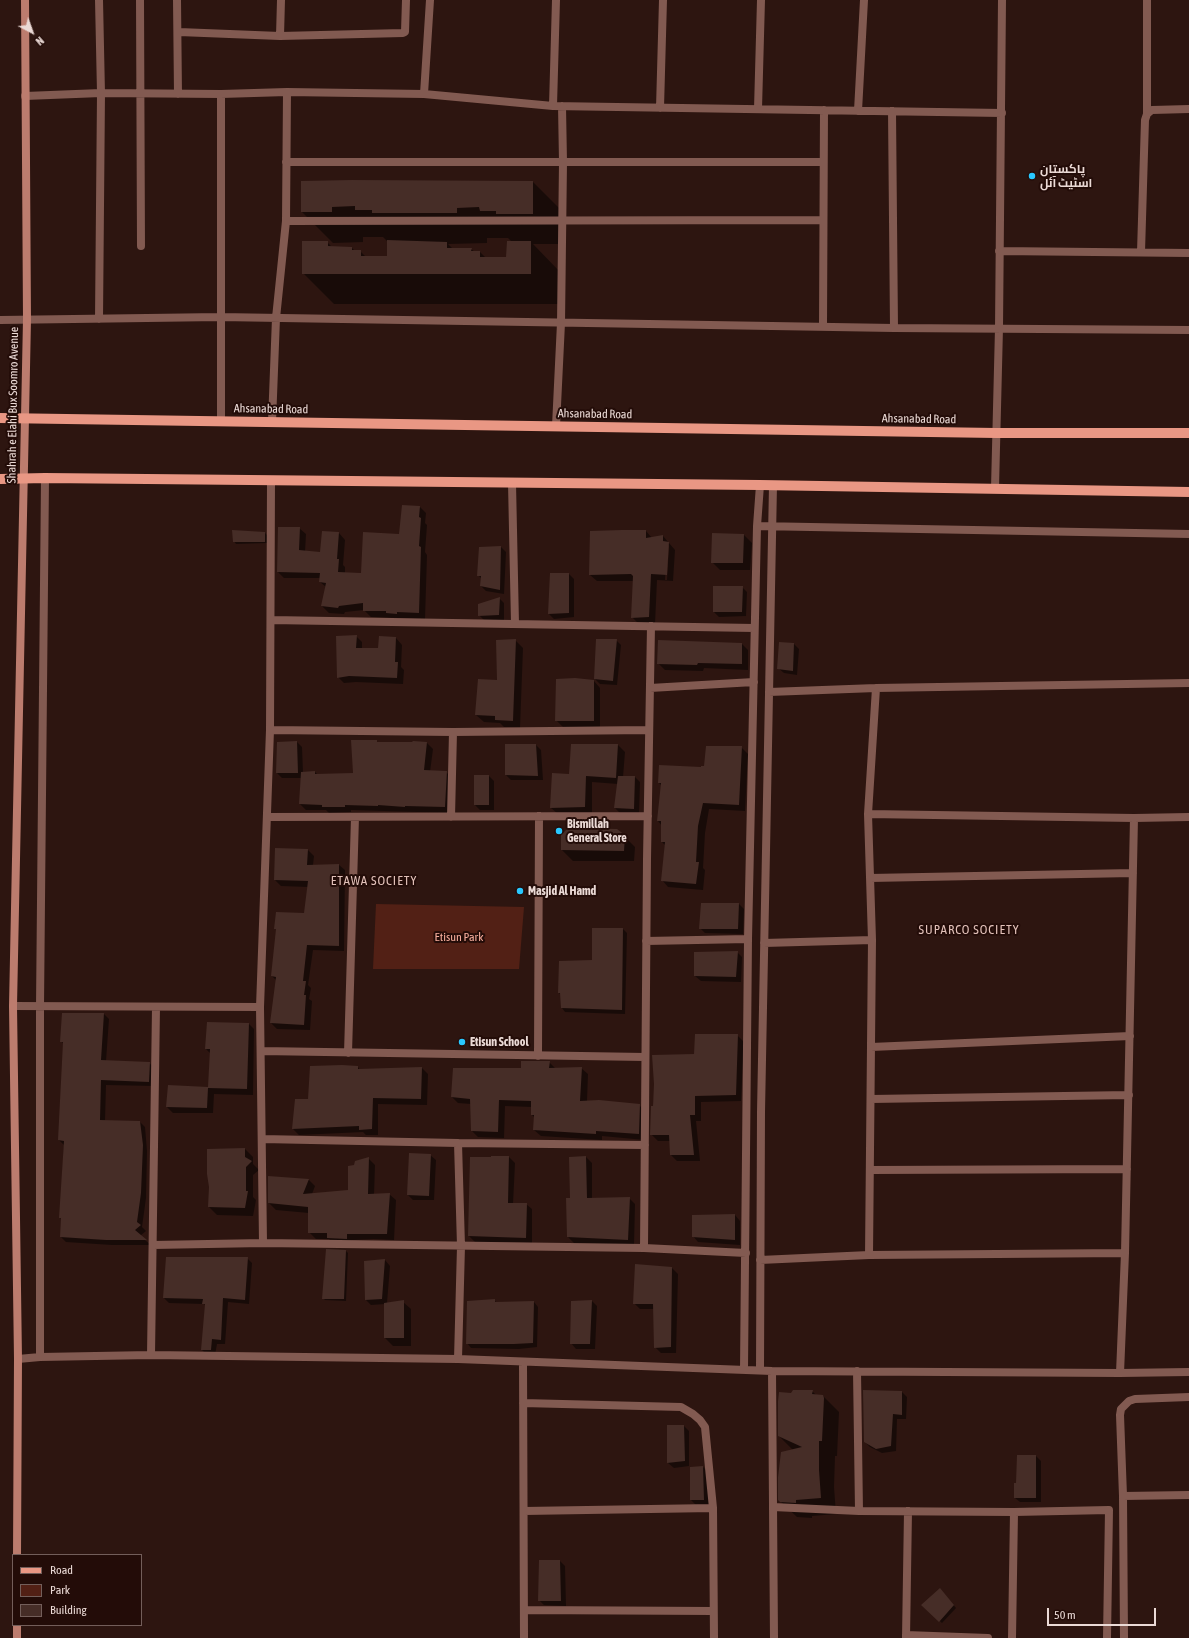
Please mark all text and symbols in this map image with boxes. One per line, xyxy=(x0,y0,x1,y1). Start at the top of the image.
north arrow xyxy=(12,12,52,52)
text: N xyxy=(33,34,46,48)
place label: پاکستان اسٹیٹ آئل xyxy=(1040,162,1092,190)
marker: پاکستان اسٹیٹ آئل xyxy=(1027,171,1037,181)
street label: Shahrah e Elahi Bux Soomro Avenue xyxy=(4,327,22,483)
street label: Ahsanabad Road xyxy=(234,401,308,417)
street label: Ahsanabad Road xyxy=(558,406,632,422)
street label: Ahsanabad Road xyxy=(882,411,956,427)
place label: Bismillah General Store xyxy=(567,817,627,845)
marker: Bismillah General Store xyxy=(554,826,564,836)
district label: ETAWA SOCIETY xyxy=(331,873,417,889)
place label: Masjid Al Hamd xyxy=(528,884,596,898)
marker: Masjid Al Hamd xyxy=(515,886,525,896)
district label: SUPARCO SOCIETY xyxy=(919,922,1019,938)
park label: Etisun Park xyxy=(435,930,483,944)
place label: Etisun School xyxy=(470,1035,529,1049)
marker: Etisun School xyxy=(457,1037,467,1047)
legend xyxy=(12,1554,142,1626)
text: Road xyxy=(50,1563,73,1577)
text: Park xyxy=(50,1583,70,1597)
scale bar xyxy=(1049,1600,1158,1626)
text: Building xyxy=(50,1603,87,1617)
text: 50 m xyxy=(1054,1608,1076,1622)

